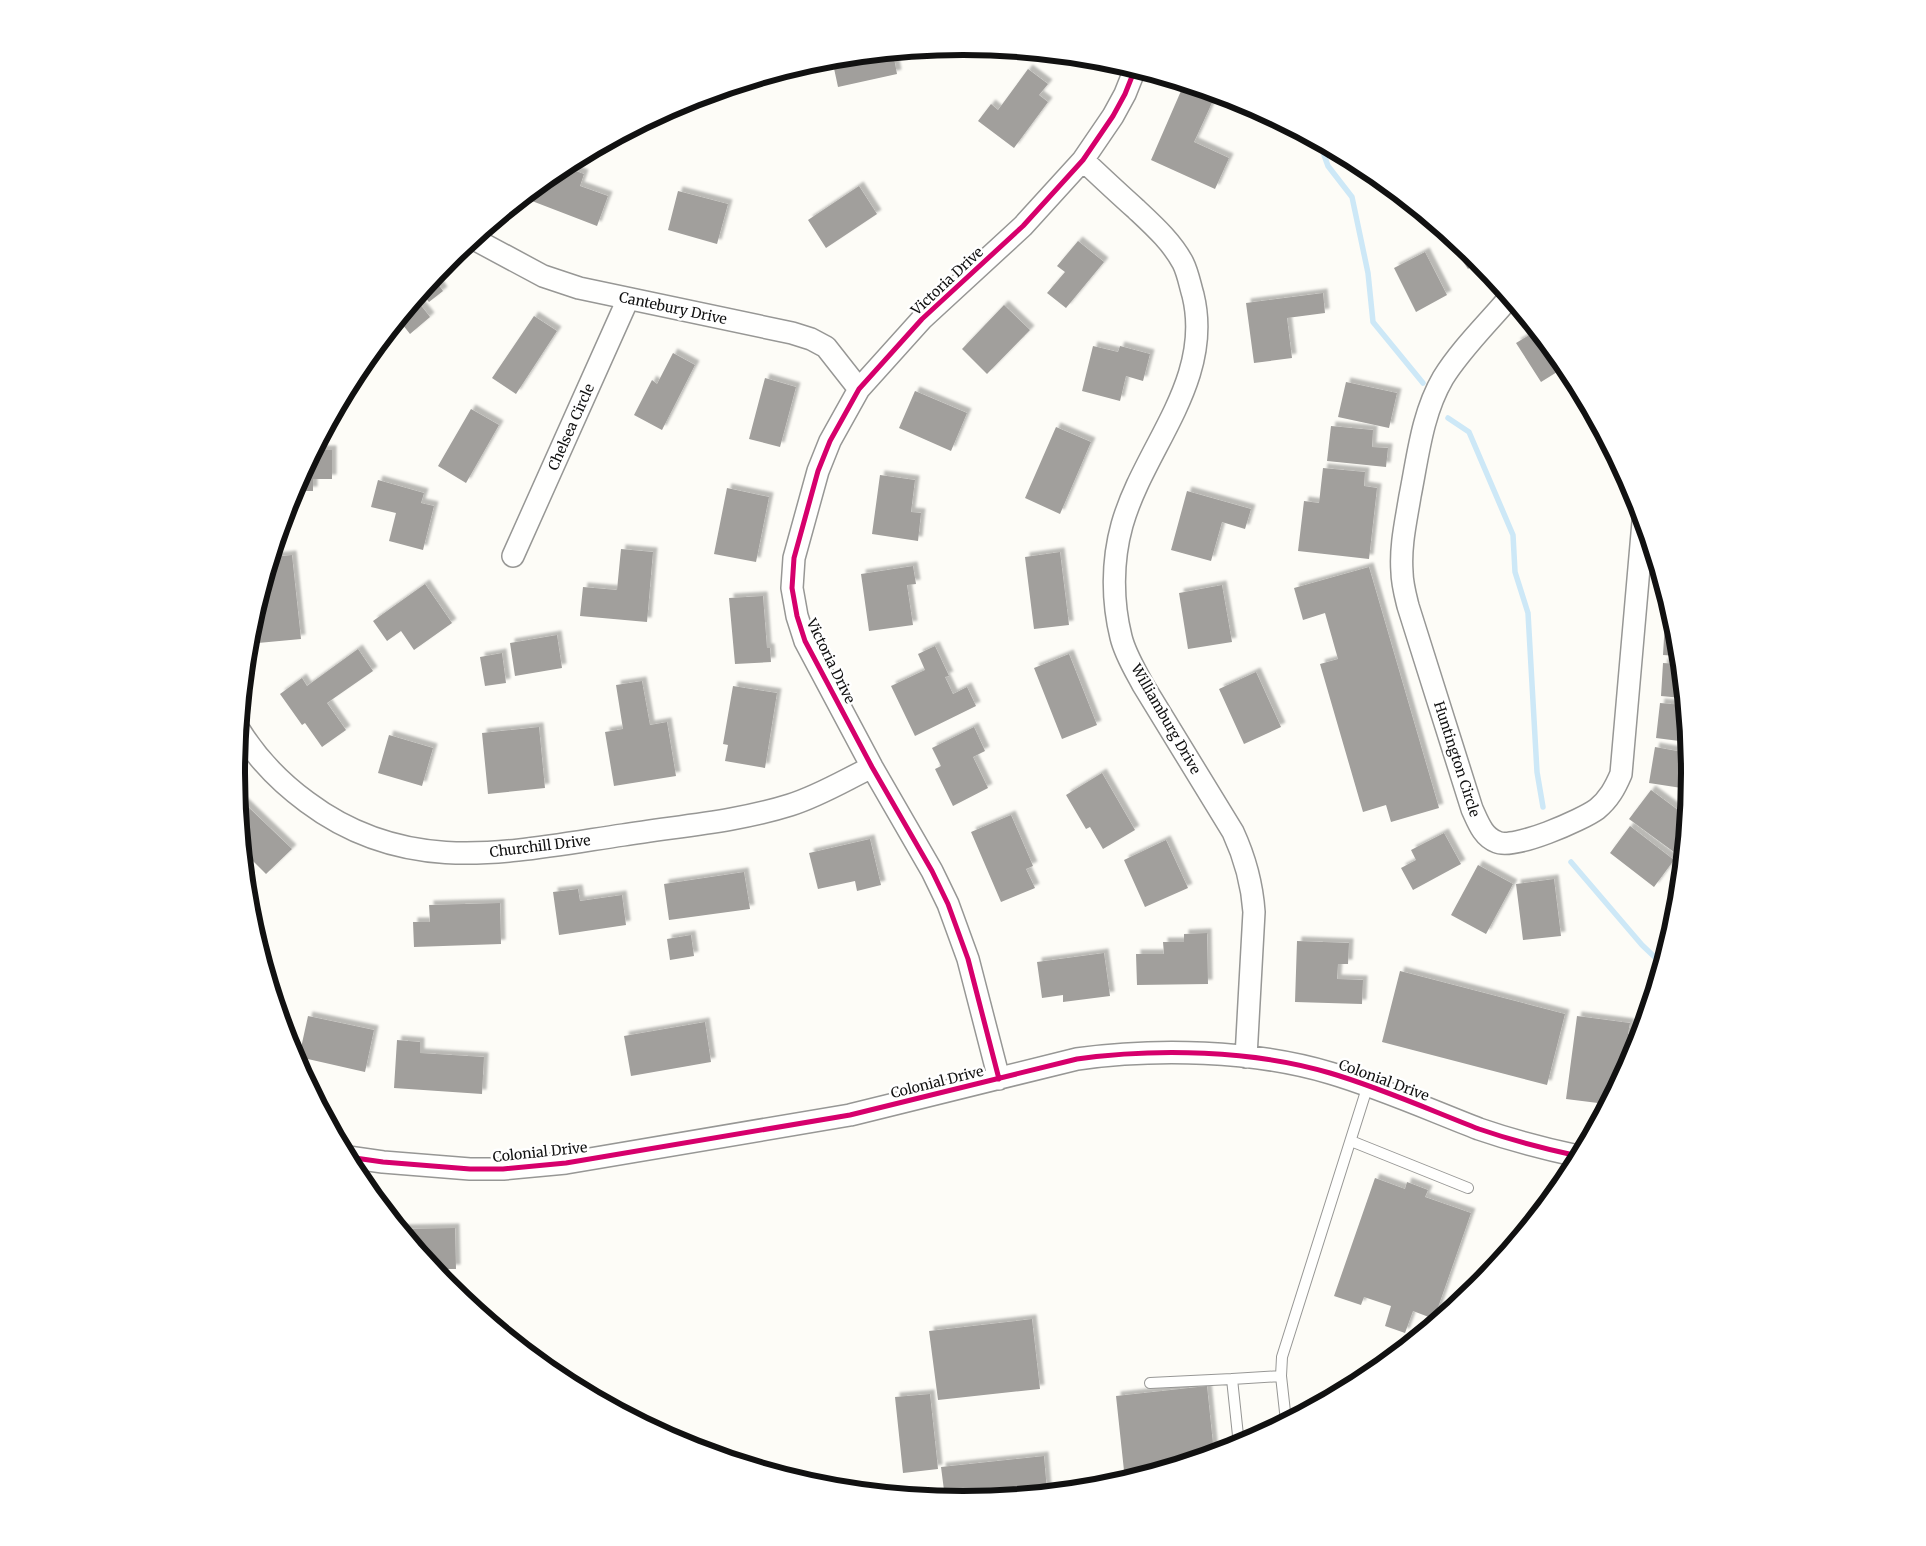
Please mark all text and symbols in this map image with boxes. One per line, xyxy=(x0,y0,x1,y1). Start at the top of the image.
street label: Victoria Drive xyxy=(906,243,987,320)
street label: Cantebury Drive xyxy=(617,288,729,328)
street label: Chelsea Circle xyxy=(544,381,598,473)
street label: Victoria Drive xyxy=(802,615,859,706)
street label: Williamburg Drive xyxy=(1127,660,1205,777)
street label: Huntington Circle xyxy=(1430,699,1484,819)
street label: Churchill Drive xyxy=(488,831,592,861)
street label: Colonial Drive xyxy=(1336,1055,1432,1105)
street label: Colonial Drive xyxy=(889,1062,985,1102)
street label: Colonial Drive xyxy=(492,1138,588,1166)

